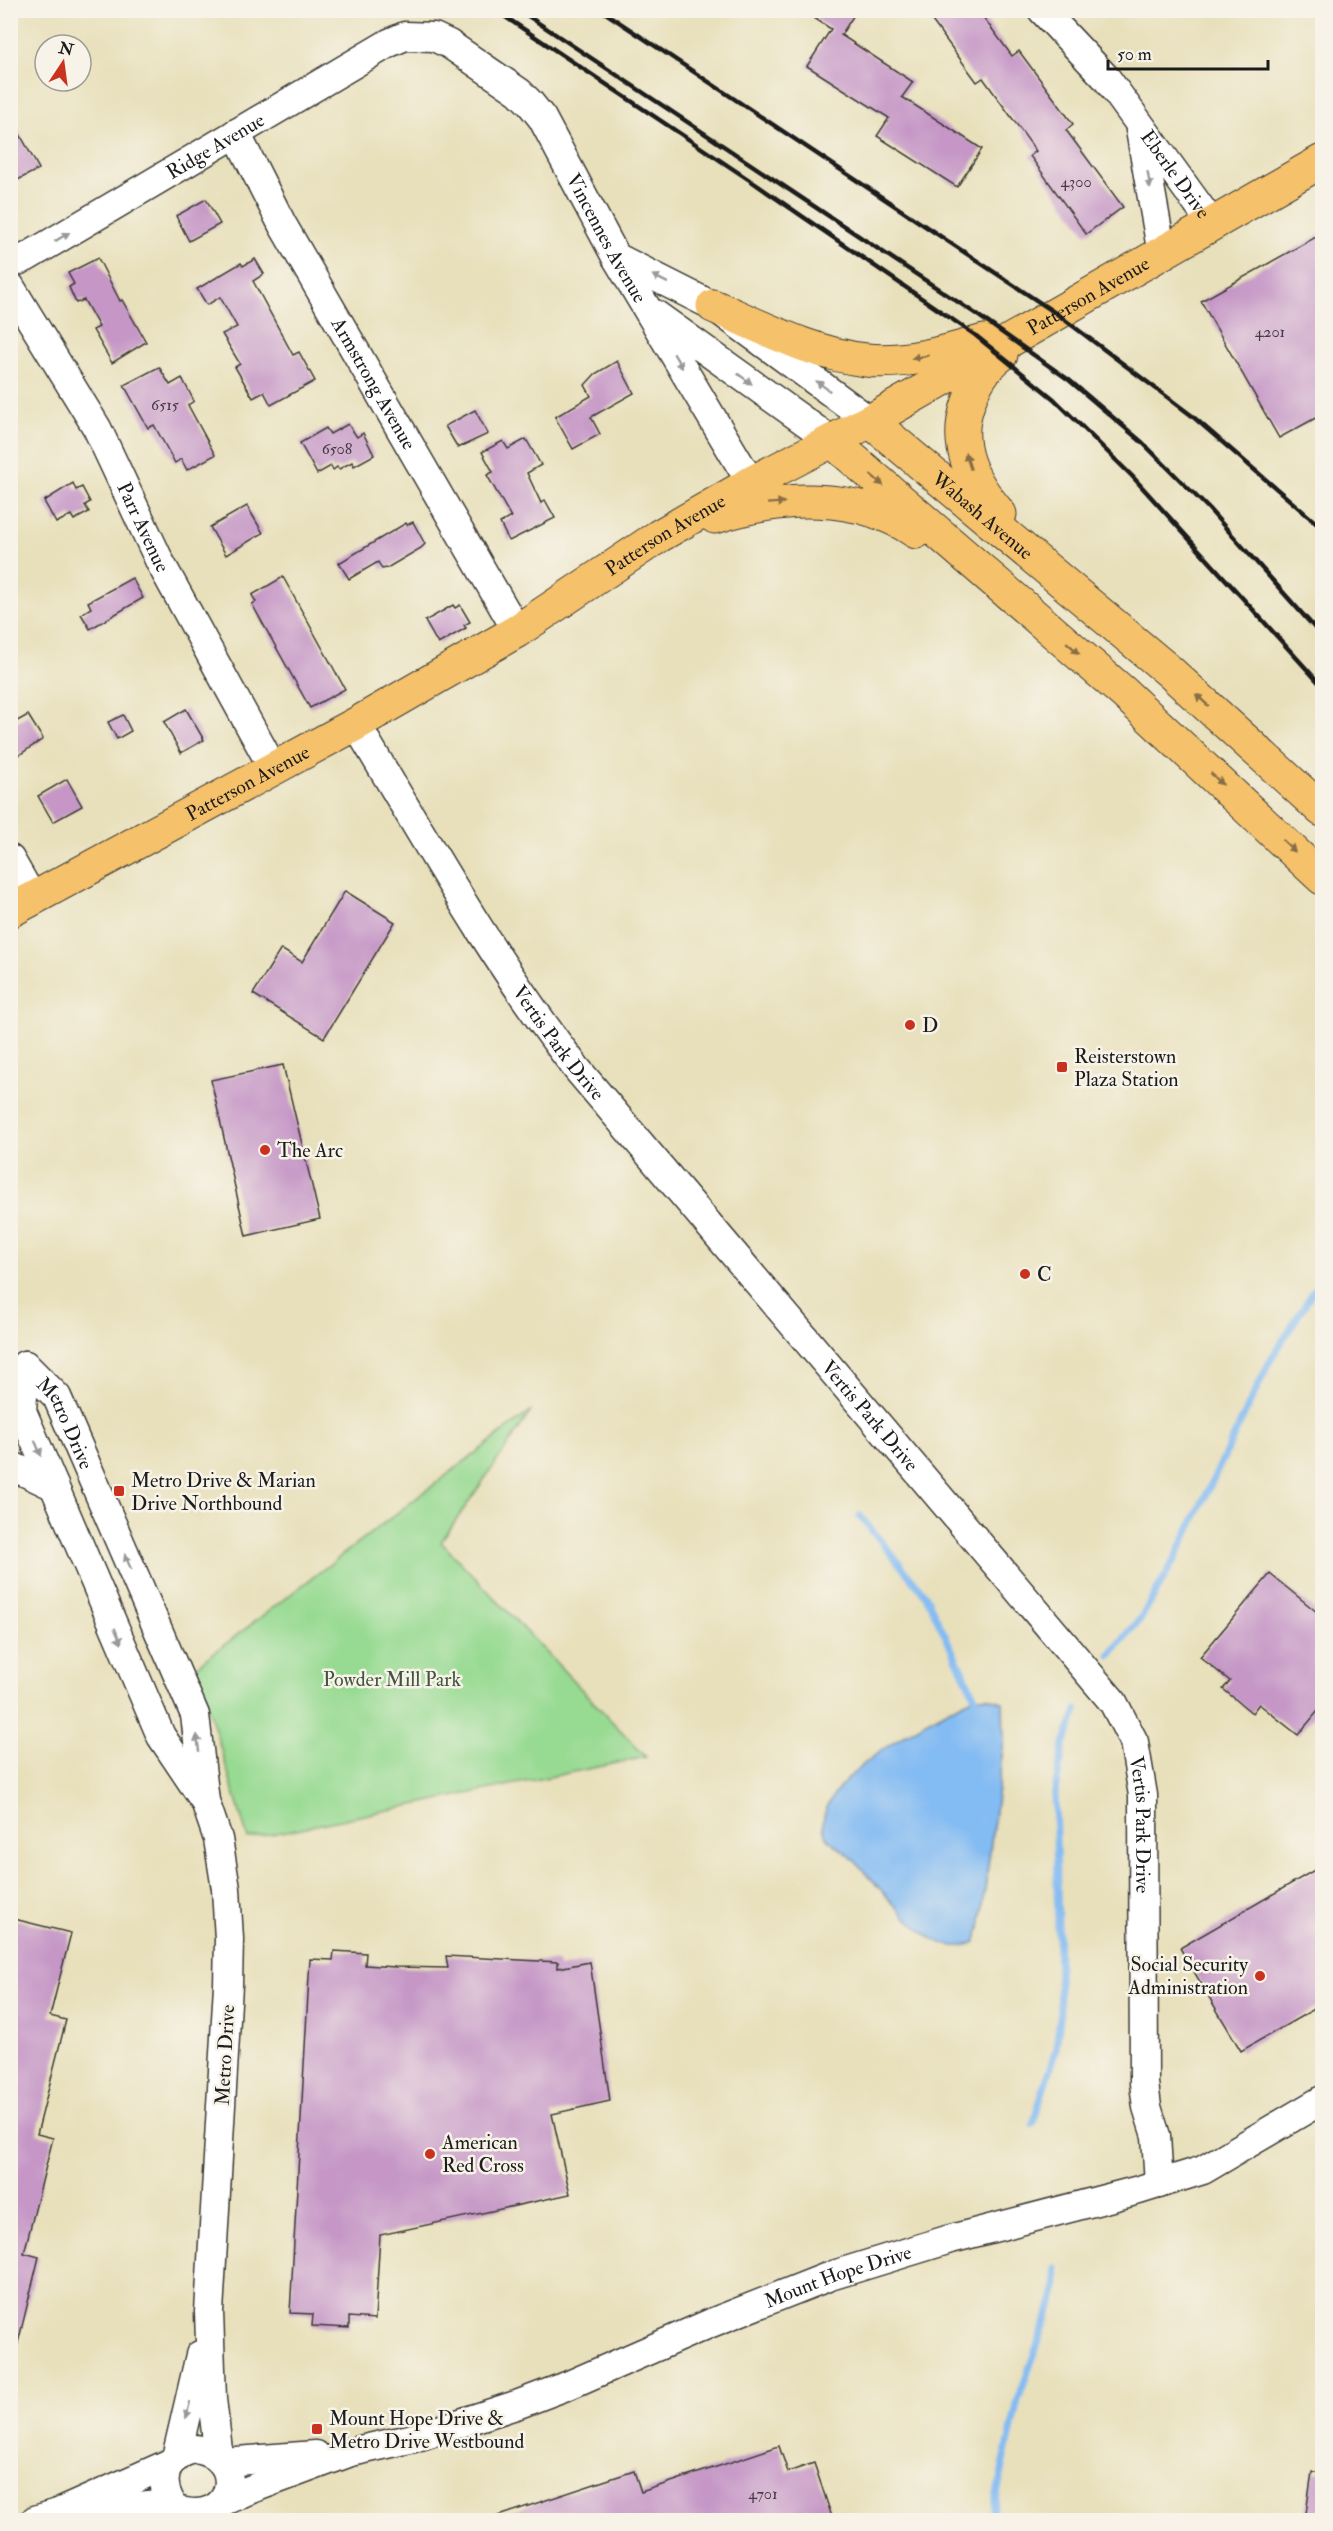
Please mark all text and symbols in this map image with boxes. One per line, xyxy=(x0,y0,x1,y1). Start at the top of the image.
north arrow xyxy=(33,33,93,93)
scale bar xyxy=(1108,33,1268,71)
text: N xyxy=(56,38,76,61)
text: 50 m xyxy=(1117,43,1152,66)
street label: Ridge Avenue xyxy=(162,107,269,184)
street label: Eberle Drive xyxy=(1135,125,1216,223)
street label: Vincennes Avenue xyxy=(561,169,653,307)
one-way arrow xyxy=(1145,171,1154,190)
house number: 4300 xyxy=(1060,172,1092,192)
one-way arrow xyxy=(54,231,70,242)
street label: Patterson Avenue xyxy=(1022,251,1154,341)
one-way arrow xyxy=(652,275,669,284)
street label: Armstrong Avenue xyxy=(326,312,422,454)
house number: 4201 xyxy=(1255,322,1285,342)
one-way arrow xyxy=(673,353,683,370)
one-way arrow xyxy=(911,353,930,362)
one-way arrow xyxy=(738,372,753,384)
one-way arrow xyxy=(815,380,831,392)
house number: 6515 xyxy=(151,395,179,415)
house number: 6508 xyxy=(322,439,353,459)
one-way arrow xyxy=(962,452,972,470)
street label: Wabash Avenue xyxy=(926,465,1038,565)
one-way arrow xyxy=(869,473,885,486)
street label: Parr Avenue xyxy=(112,478,176,576)
street label: Patterson Avenue xyxy=(600,488,730,581)
one-way arrow xyxy=(767,499,786,508)
one-way arrow xyxy=(1065,641,1080,654)
one-way arrow xyxy=(1194,693,1209,707)
street label: Patterson Avenue xyxy=(181,739,314,826)
one-way arrow xyxy=(1210,772,1225,786)
one-way arrow xyxy=(1282,839,1296,853)
street label: Vertis Park Drive xyxy=(507,980,610,1105)
place label: D xyxy=(922,1013,938,1038)
marker: D xyxy=(903,1018,917,1032)
place label: Reisterstown Plaza Station xyxy=(1074,1044,1179,1092)
marker: Reisterstown Plaza Station xyxy=(1055,1060,1069,1074)
place label: The Arc xyxy=(277,1138,343,1163)
marker: The Arc xyxy=(258,1143,272,1157)
place label: C xyxy=(1037,1262,1052,1287)
marker: C xyxy=(1018,1267,1032,1281)
street label: Vertis Park Drive xyxy=(816,1355,924,1476)
street label: Metro Drive xyxy=(31,1371,99,1473)
one-way arrow xyxy=(33,1440,43,1458)
place label: Metro Drive & Marian Drive Northbound xyxy=(131,1468,316,1516)
marker: Metro Drive & Marian Drive Northbound xyxy=(112,1484,126,1498)
one-way arrow xyxy=(124,1553,133,1570)
one-way arrow xyxy=(113,1628,123,1646)
park label: Powder Mill Park xyxy=(323,1667,462,1692)
one-way arrow xyxy=(193,1733,203,1752)
street label: Vertis Park Drive xyxy=(1124,1754,1156,1893)
place label: Social Security Administration xyxy=(1127,1952,1249,2000)
marker: Social Security Administration xyxy=(1253,1969,1267,1983)
street label: Metro Drive xyxy=(210,2004,240,2106)
place label: American Red Cross xyxy=(441,2130,524,2178)
marker: American Red Cross xyxy=(423,2147,437,2161)
street label: Mount Hope Drive xyxy=(761,2239,914,2313)
one-way arrow xyxy=(183,2401,193,2420)
place label: Mount Hope Drive & Metro Drive Westbound xyxy=(329,2406,524,2454)
marker: Mount Hope Drive & Metro Drive Westbound xyxy=(310,2422,324,2436)
house number: 4701 xyxy=(748,2484,778,2504)

